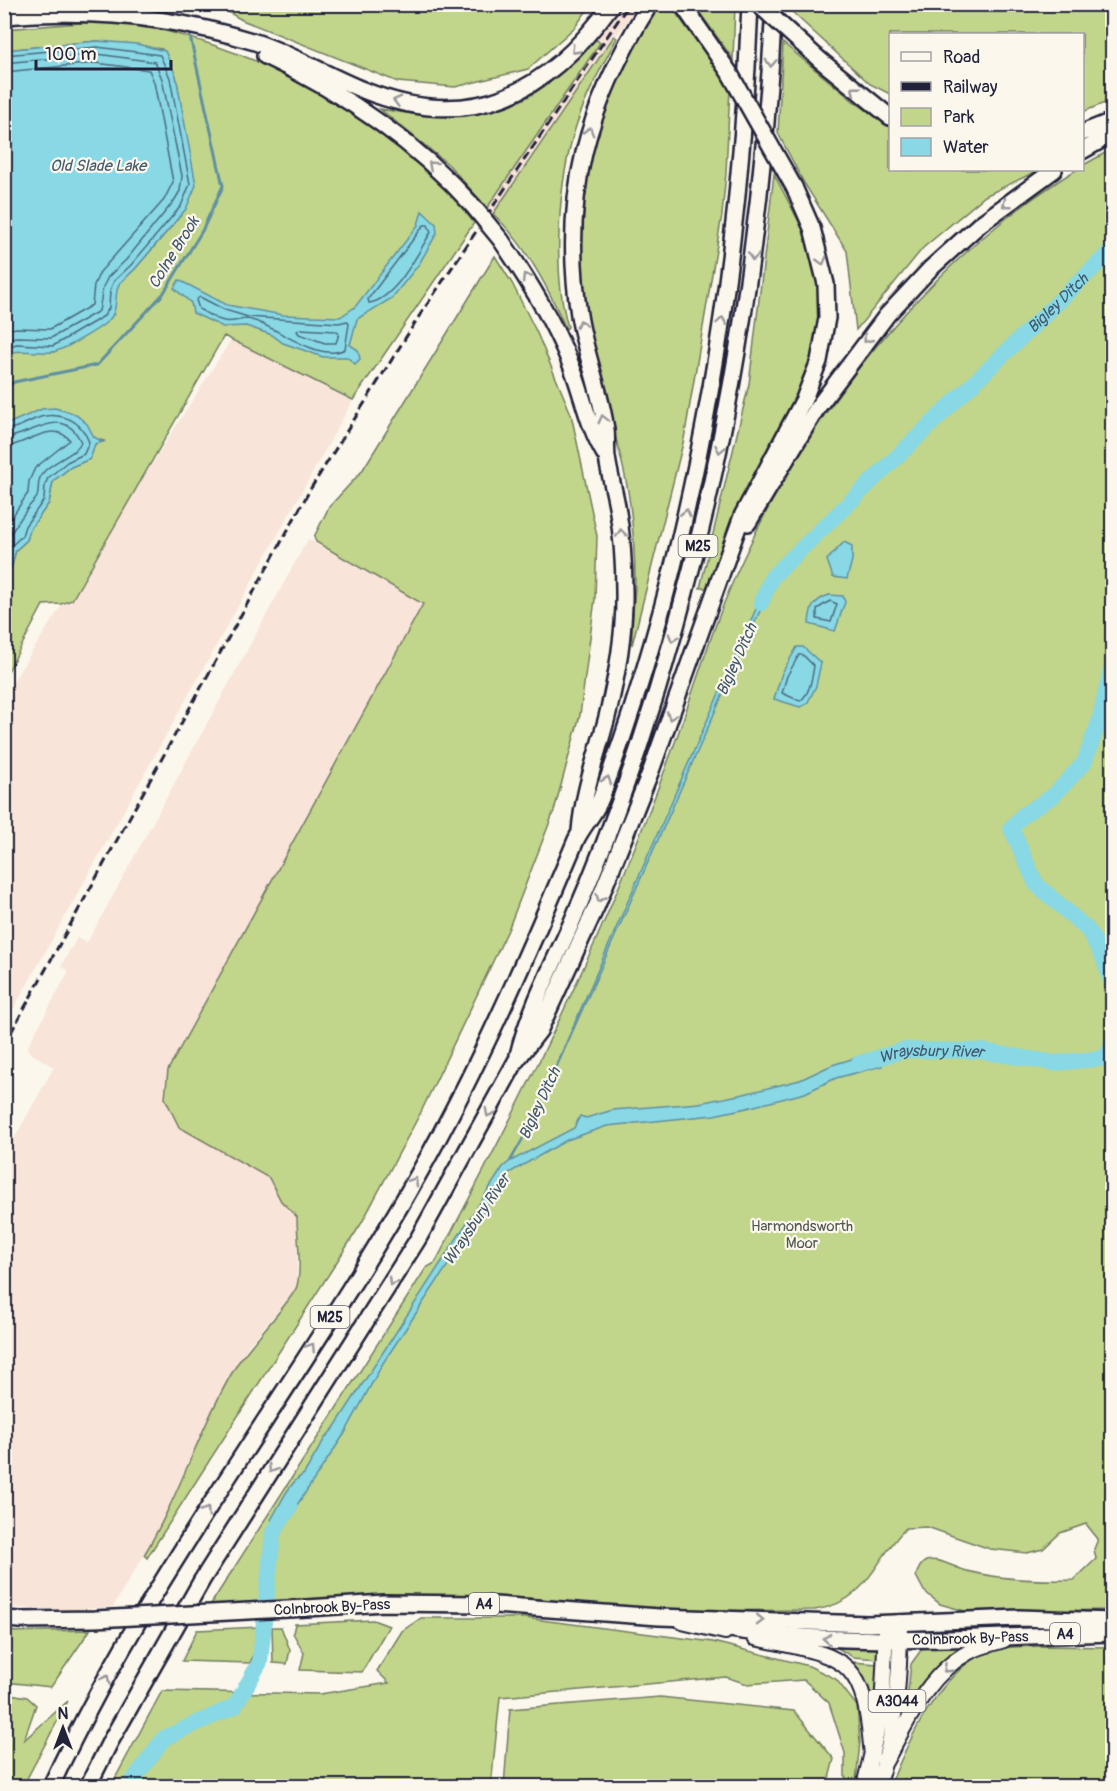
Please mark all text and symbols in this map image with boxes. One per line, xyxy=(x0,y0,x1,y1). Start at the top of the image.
scale bar xyxy=(36,33,171,71)
legend xyxy=(889,33,1084,171)
text: 100 m xyxy=(45,43,97,66)
one-way arrow xyxy=(572,43,583,54)
text: Road xyxy=(943,46,980,69)
one-way arrow xyxy=(764,58,777,67)
text: Railway xyxy=(943,76,998,99)
one-way arrow xyxy=(850,86,861,97)
one-way arrow xyxy=(392,96,402,109)
text: Park xyxy=(943,106,975,129)
one-way arrow xyxy=(582,126,595,136)
text: Water xyxy=(943,136,989,159)
water label: Old Slade Lake xyxy=(50,156,148,176)
one-way arrow xyxy=(428,161,439,172)
one-way arrow xyxy=(1002,196,1013,207)
water label: Colne Brook xyxy=(144,212,204,292)
one-way arrow xyxy=(747,252,759,262)
one-way arrow xyxy=(814,256,827,266)
water label: Bigley Ditch xyxy=(1023,268,1094,337)
one-way arrow xyxy=(522,273,533,284)
one-way arrow xyxy=(715,317,727,326)
one-way arrow xyxy=(575,319,588,329)
one-way arrow xyxy=(863,332,874,343)
one-way arrow xyxy=(598,414,611,424)
one-way arrow xyxy=(714,444,727,454)
one-way arrow xyxy=(679,508,692,518)
one-way arrow xyxy=(615,529,627,538)
road number: M25 xyxy=(678,535,718,557)
water label: Bigley Ditch xyxy=(712,619,762,699)
one-way arrow xyxy=(668,632,680,643)
one-way arrow xyxy=(666,710,679,721)
one-way arrow xyxy=(599,775,612,786)
one-way arrow xyxy=(596,892,608,903)
water label: Wraysbury River xyxy=(876,1041,988,1068)
water label: Bigley Ditch xyxy=(515,1063,566,1143)
one-way arrow xyxy=(485,1107,496,1117)
water label: Wraysbury River xyxy=(439,1168,516,1269)
one-way arrow xyxy=(407,1177,418,1187)
park label: Harmondsworth Moor xyxy=(751,1217,853,1253)
one-way arrow xyxy=(387,1276,399,1286)
road number: M25 xyxy=(310,1306,350,1328)
one-way arrow xyxy=(304,1343,316,1353)
one-way arrow xyxy=(267,1463,279,1473)
one-way arrow xyxy=(199,1507,210,1518)
road number: A4 xyxy=(469,1593,499,1615)
street label: Colnbrook By-Pass xyxy=(273,1595,391,1620)
one-way arrow xyxy=(755,1614,764,1626)
road number: A4 xyxy=(1050,1623,1080,1645)
street label: Colnbrook By-Pass xyxy=(912,1627,1029,1650)
one-way arrow xyxy=(823,1632,832,1645)
one-way arrow xyxy=(943,1662,953,1673)
one-way arrow xyxy=(99,1674,110,1685)
road number: A3044 xyxy=(868,1690,926,1712)
north arrow xyxy=(33,1698,93,1758)
text: N xyxy=(58,1704,69,1724)

